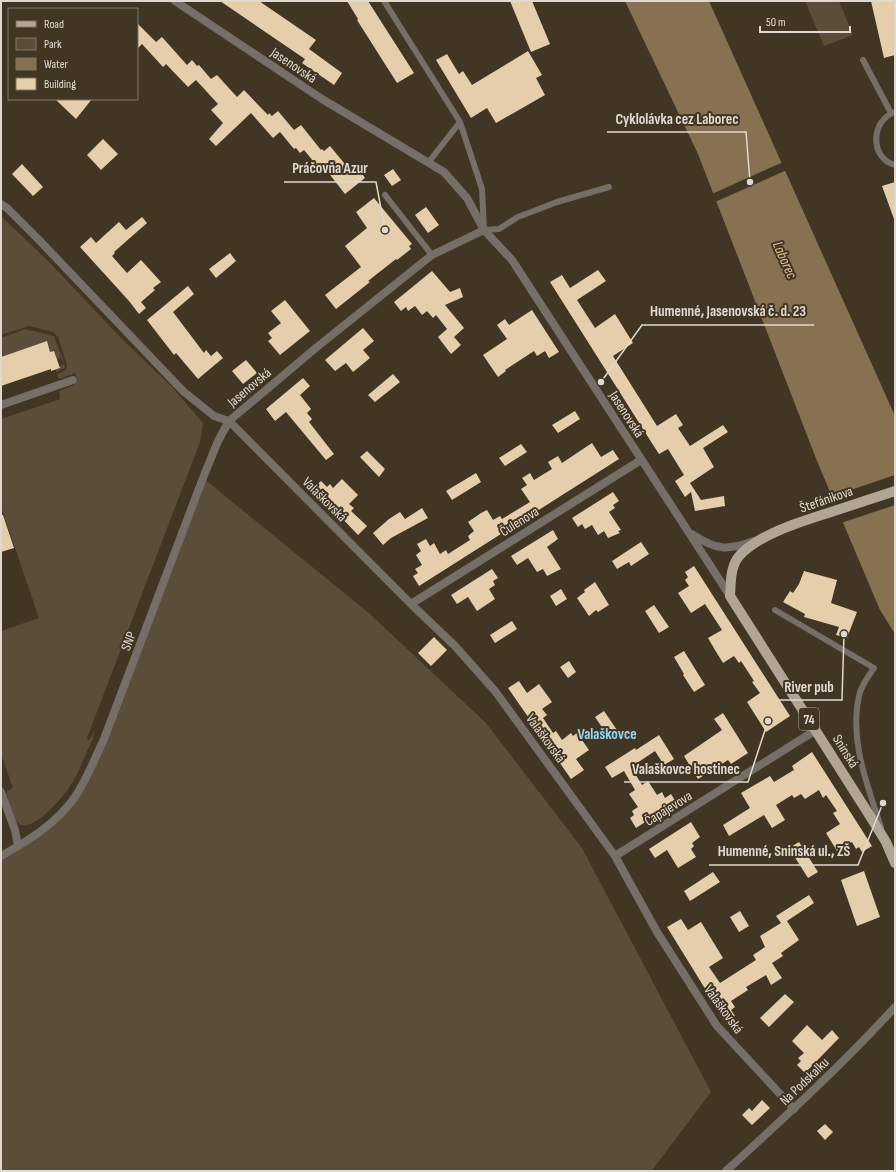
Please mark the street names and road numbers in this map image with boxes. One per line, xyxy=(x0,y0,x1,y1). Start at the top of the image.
street label: Jasenovská xyxy=(267,43,320,87)
street label: Jasenovská xyxy=(223,364,275,411)
street label: Jasenovská xyxy=(605,387,648,441)
street label: Valaškovská xyxy=(299,473,351,525)
street label: Štefánikova xyxy=(797,482,855,516)
street label: Čulenova xyxy=(496,503,542,540)
street label: SNP xyxy=(117,629,140,653)
road number: 74 xyxy=(799,708,819,730)
street label: Valaškovská xyxy=(522,711,569,766)
street label: Sninská xyxy=(829,731,862,771)
street label: Čapajevova xyxy=(641,787,695,830)
street label: Valaškovská xyxy=(700,982,747,1037)
street label: Na Podskalku xyxy=(776,1054,833,1109)

